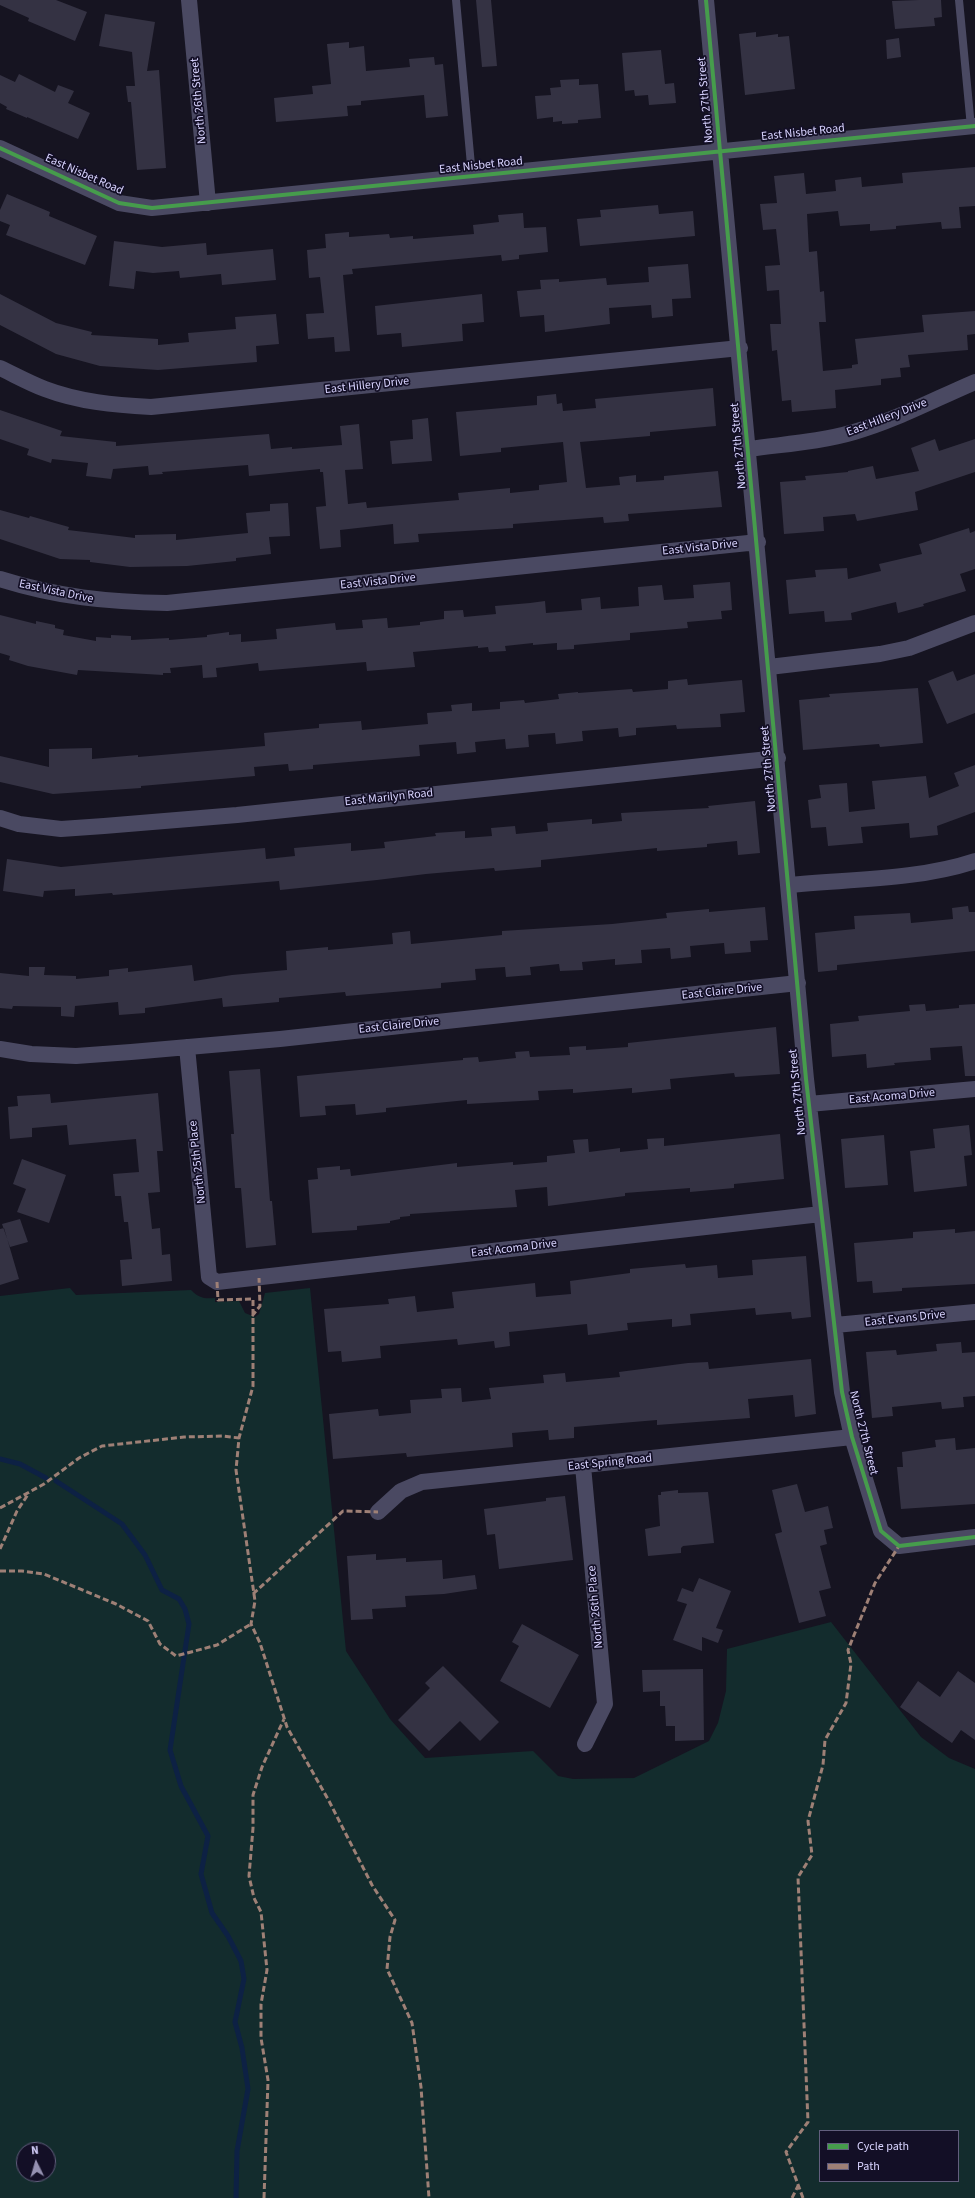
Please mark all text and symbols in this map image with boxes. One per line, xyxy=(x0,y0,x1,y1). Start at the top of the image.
street label: North 27th Street xyxy=(695,56,717,144)
street label: North 26th Street xyxy=(188,57,210,145)
street label: East Nisbet Road xyxy=(760,121,846,145)
street label: East Nisbet Road xyxy=(43,151,125,199)
street label: East Nisbet Road xyxy=(438,154,524,178)
street label: East Hillery Drive xyxy=(324,374,410,398)
street label: East Hillery Drive xyxy=(845,396,929,440)
street label: North 27th Street xyxy=(728,402,750,490)
street label: East Vista Drive xyxy=(662,537,738,559)
street label: East Vista Drive xyxy=(340,571,416,593)
street label: East Vista Drive xyxy=(17,577,95,607)
street label: North 27th Street xyxy=(758,725,780,813)
street label: East Marilyn Road xyxy=(344,786,434,810)
street label: East Claire Drive xyxy=(681,981,763,1003)
street label: East Claire Drive xyxy=(358,1015,440,1037)
street label: North 27th Street xyxy=(786,1048,810,1136)
street label: East Acoma Drive xyxy=(848,1086,936,1108)
street label: North 25th Place xyxy=(186,1120,210,1204)
street label: East Acoma Drive xyxy=(470,1237,558,1261)
street label: East Evans Drive xyxy=(864,1308,946,1330)
street label: North 27th Street xyxy=(846,1389,880,1477)
street label: East Spring Road xyxy=(567,1451,653,1475)
street label: North 26th Place xyxy=(585,1565,607,1649)
legend xyxy=(819,2130,959,2182)
text: Cycle path xyxy=(857,2138,909,2155)
north arrow xyxy=(16,2142,56,2182)
text: N xyxy=(31,2143,39,2158)
text: Path xyxy=(857,2158,880,2175)

